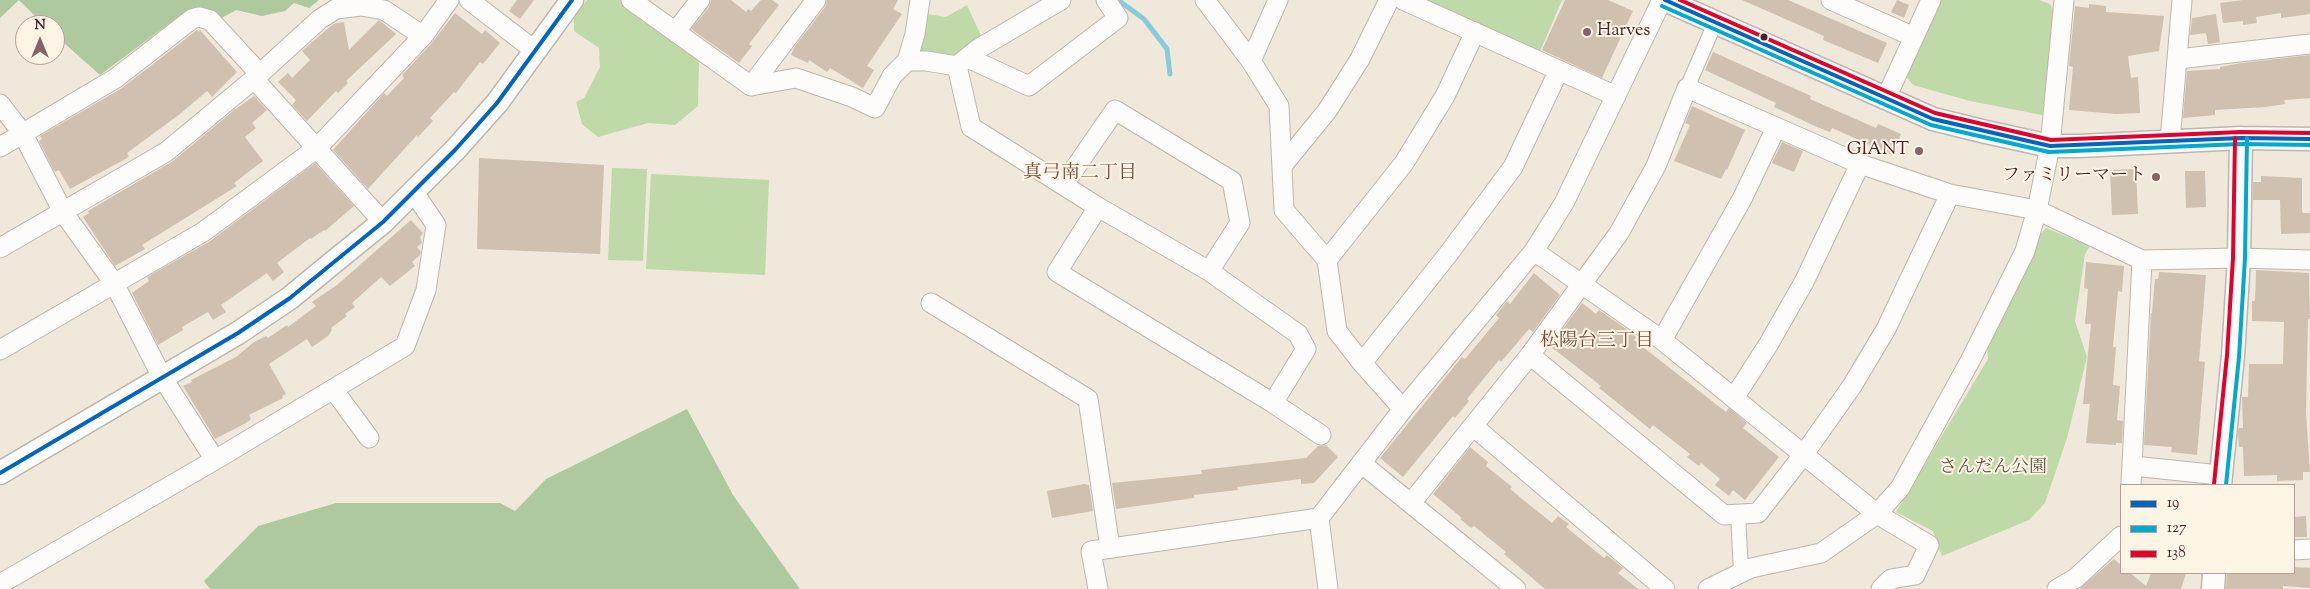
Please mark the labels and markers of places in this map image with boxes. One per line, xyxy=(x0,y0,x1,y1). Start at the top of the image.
place label: Harves xyxy=(1597,21,1650,43)
marker: Harves xyxy=(1581,26,1593,38)
unlabelled marker xyxy=(1759,32,1769,42)
place label: GIANT xyxy=(1847,140,1909,162)
marker: GIANT xyxy=(1913,145,1925,157)
place label: ファミリーマート xyxy=(2002,166,2146,188)
marker: ファミリーマート xyxy=(2150,171,2162,183)

